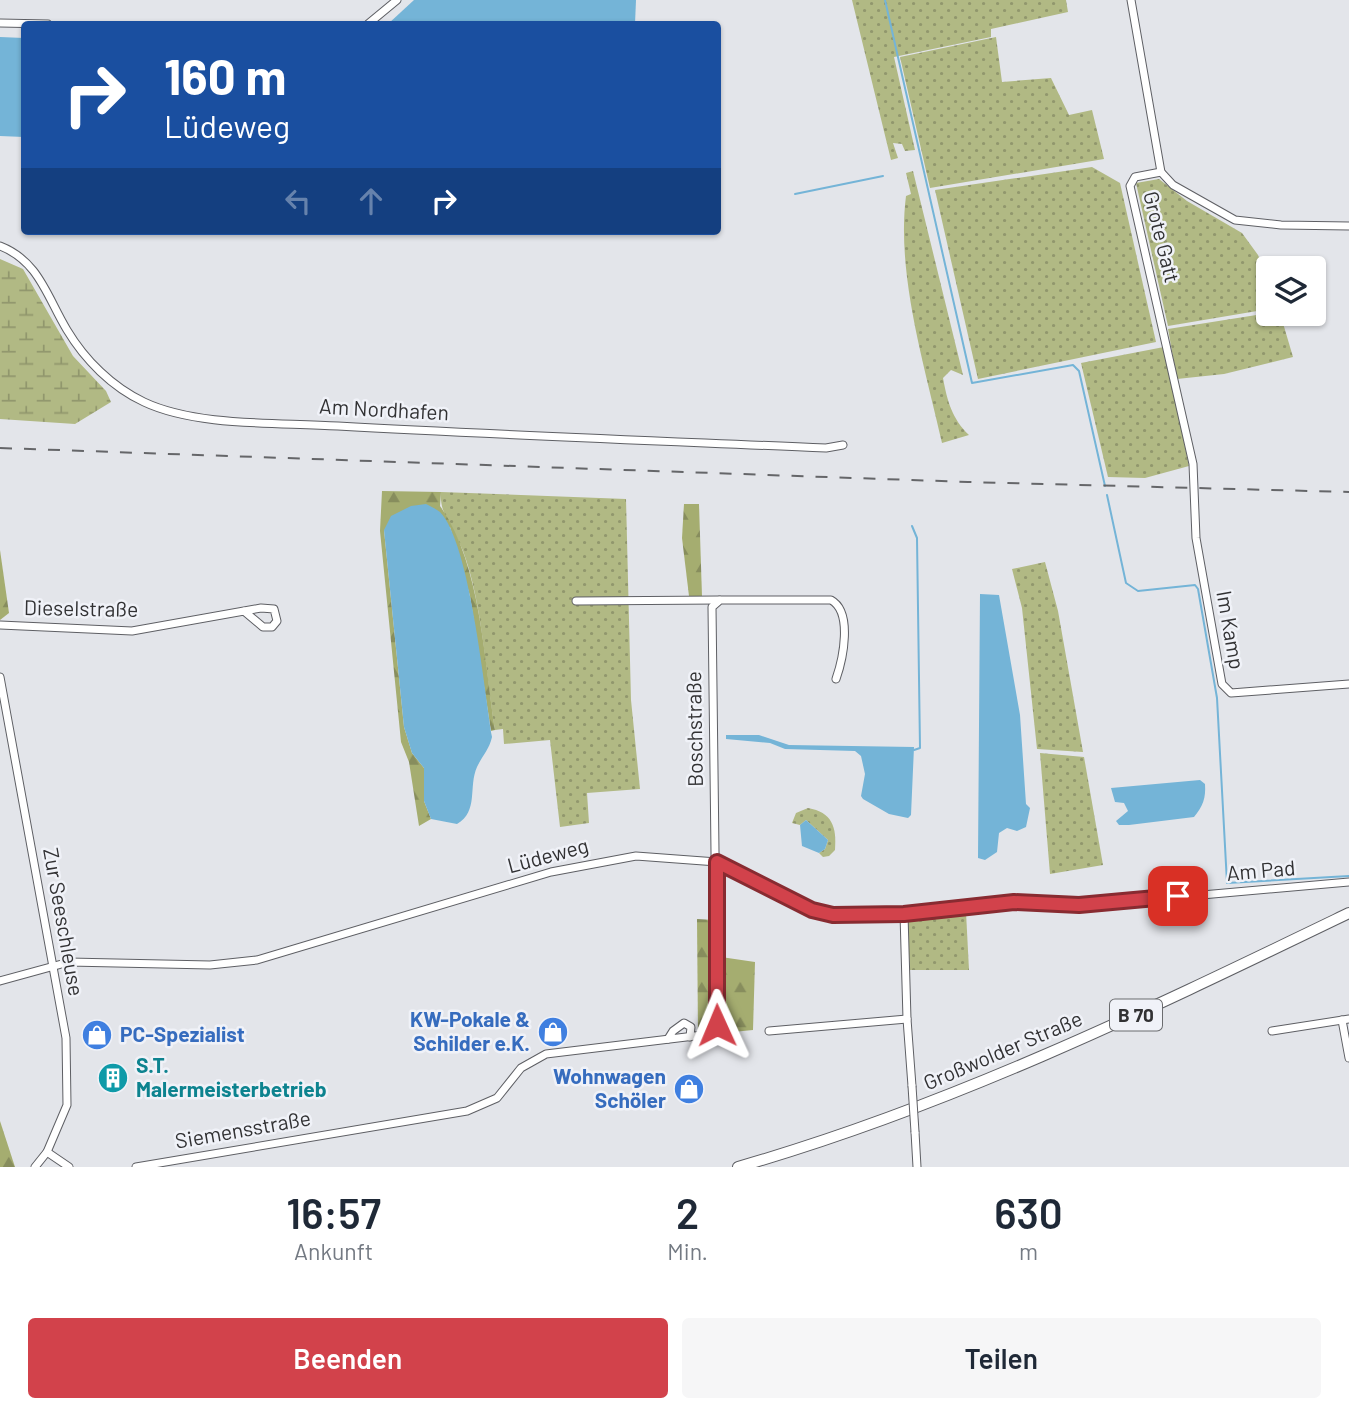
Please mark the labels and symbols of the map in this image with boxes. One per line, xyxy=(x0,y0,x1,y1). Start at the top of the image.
street label: Grote Gatt xyxy=(1139,188,1186,285)
street label: Am Nordhafen xyxy=(319,393,450,424)
street label: Im Kamp xyxy=(1212,588,1251,671)
street label: Dieselstraße xyxy=(24,594,138,621)
street label: Boschstraße xyxy=(680,671,707,787)
street label: Lüdeweg xyxy=(504,832,591,877)
street label: Zur Seeschleuse xyxy=(39,846,90,998)
street label: Am Pad xyxy=(1225,854,1296,885)
pin xyxy=(1148,866,1208,926)
position arrow xyxy=(680,988,754,1062)
road number: B 70 xyxy=(1110,1000,1162,1030)
street label: Großwolder Straße xyxy=(919,1005,1086,1094)
place label: KW-Pokale & Schilder e.K. xyxy=(410,1006,530,1055)
shop icon: KW-Pokale & Schilder e.K. xyxy=(536,1015,570,1049)
shop icon: PC-Spezialist xyxy=(80,1018,114,1052)
place label: PC-Spezialist xyxy=(120,1021,245,1046)
place label: S.T. Malermeisterbetrieb xyxy=(136,1052,327,1101)
building icon: S.T. Malermeisterbetrieb xyxy=(96,1061,130,1095)
place label: Wohnwagen Schöler xyxy=(553,1063,666,1112)
shop icon: Wohnwagen Schöler xyxy=(672,1072,706,1106)
street label: Siemensstraße xyxy=(173,1104,313,1153)

